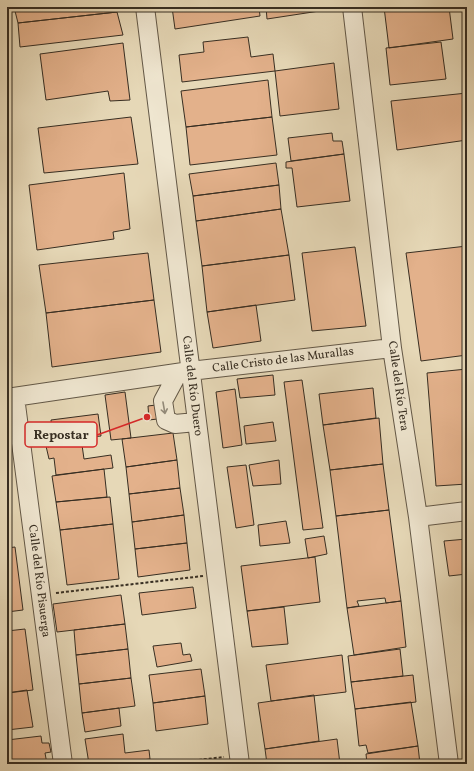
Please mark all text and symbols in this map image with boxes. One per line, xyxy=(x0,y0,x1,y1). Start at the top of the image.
street label: Calle del Río Duero xyxy=(178,335,206,437)
street label: Calle del Río Tera xyxy=(384,340,412,432)
street label: Calle Cristo de las Murallas xyxy=(211,343,355,377)
one-way arrow xyxy=(160,401,168,414)
callout: Repostar xyxy=(25,422,97,447)
text: Repostar xyxy=(33,427,89,445)
street label: Calle del Río Pisuerga xyxy=(24,524,54,638)

